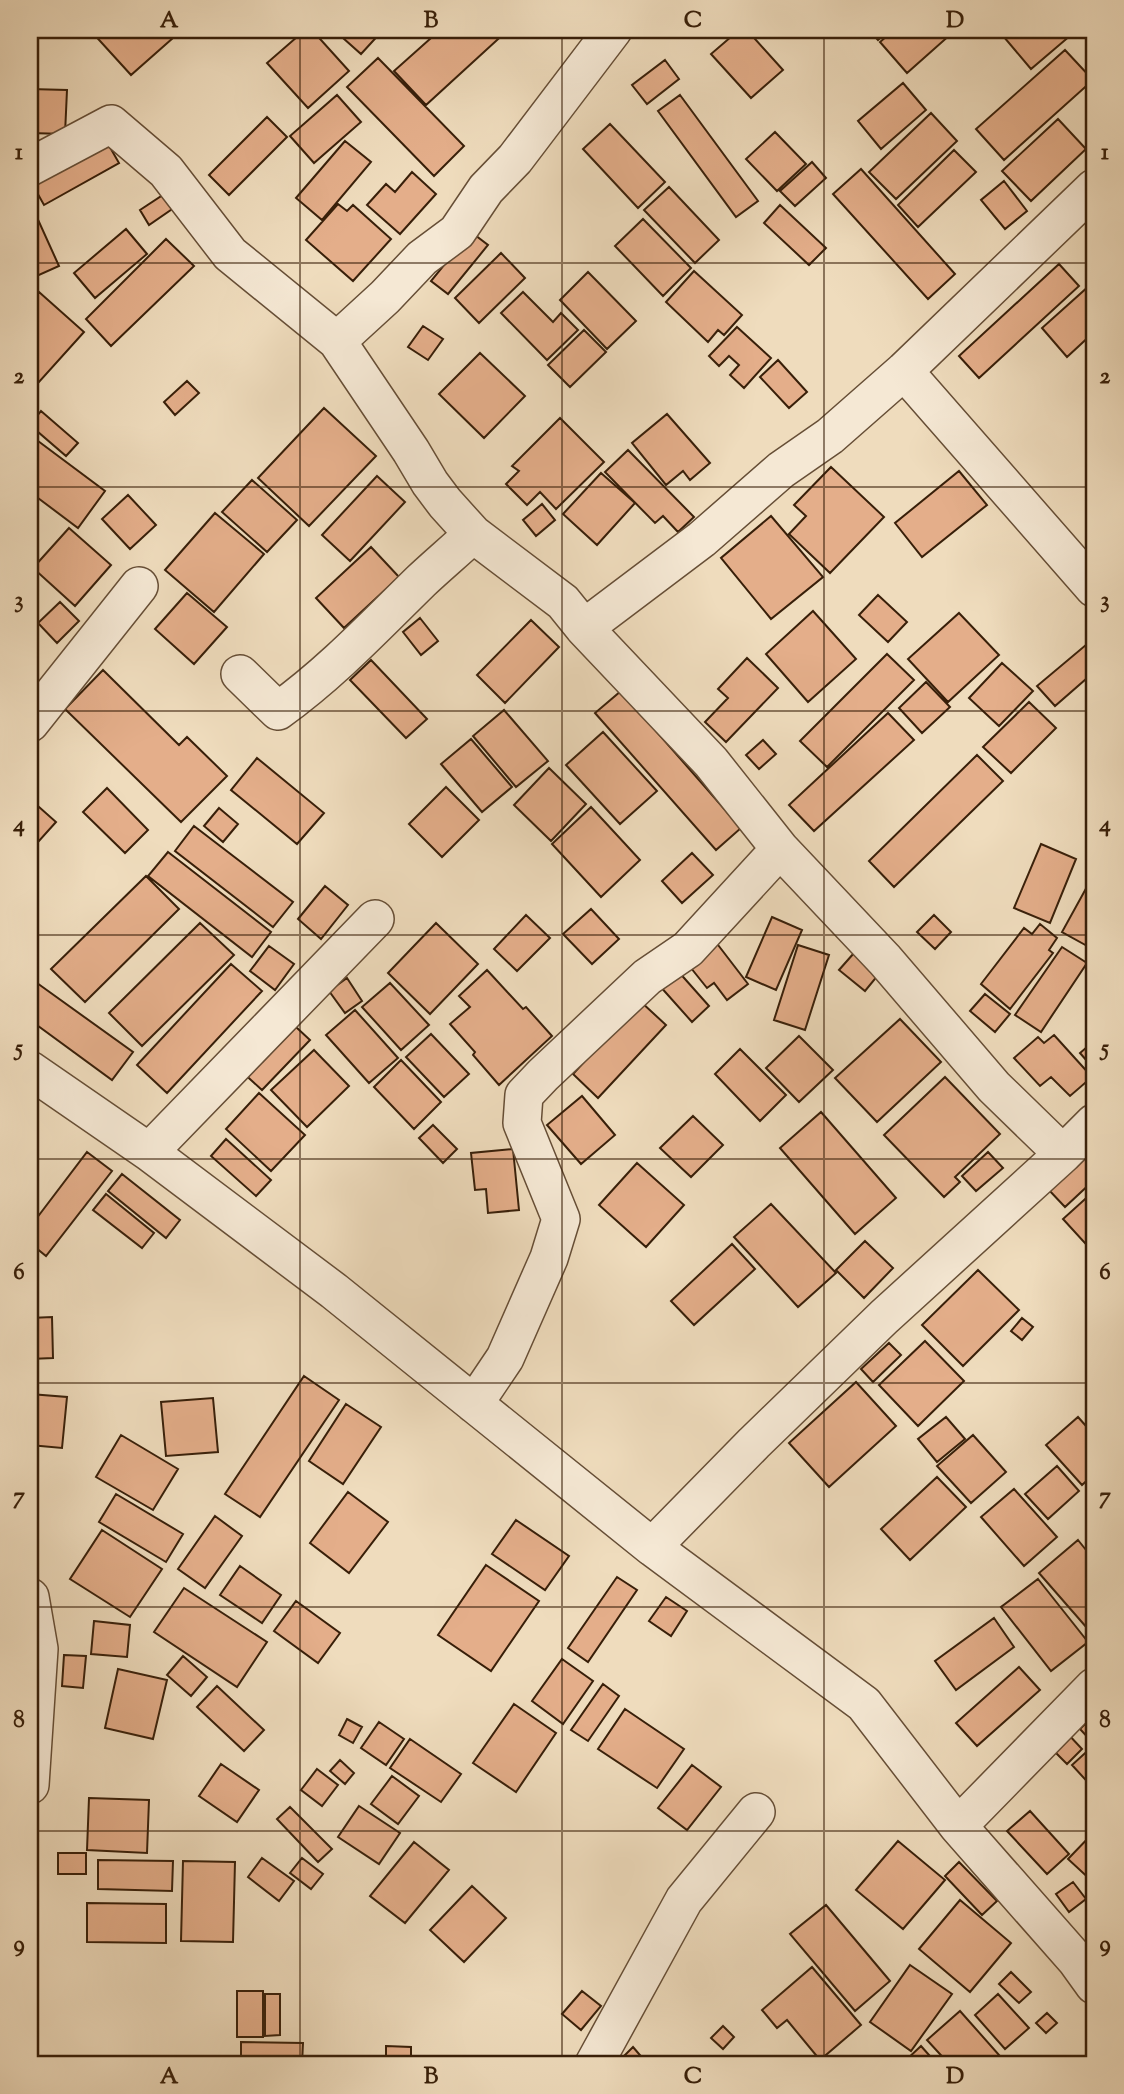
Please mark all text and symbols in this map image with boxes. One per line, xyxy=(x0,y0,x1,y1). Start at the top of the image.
text: A xyxy=(160,5,179,38)
text: B xyxy=(424,5,439,38)
text: C xyxy=(684,5,702,38)
text: D xyxy=(946,5,964,38)
text: 1 xyxy=(15,137,23,170)
text: 1 xyxy=(1101,137,1109,170)
text: 2 xyxy=(14,361,25,394)
text: 2 xyxy=(1100,361,1111,394)
text: 3 xyxy=(14,585,24,618)
text: 3 xyxy=(1100,585,1110,618)
text: 4 xyxy=(12,809,25,842)
text: 4 xyxy=(1098,809,1111,842)
text: 5 xyxy=(13,1033,23,1066)
text: 5 xyxy=(1099,1033,1109,1066)
text: 6 xyxy=(13,1257,25,1290)
text: 6 xyxy=(1099,1257,1111,1290)
text: 7 xyxy=(13,1481,25,1514)
text: 7 xyxy=(1099,1481,1111,1514)
text: 8 xyxy=(13,1705,25,1738)
text: 8 xyxy=(1099,1705,1111,1738)
text: 9 xyxy=(13,1929,25,1962)
text: 9 xyxy=(1099,1929,1111,1962)
text: A xyxy=(160,2061,179,2094)
text: B xyxy=(424,2061,439,2094)
text: C xyxy=(684,2061,702,2094)
text: D xyxy=(946,2061,964,2094)

